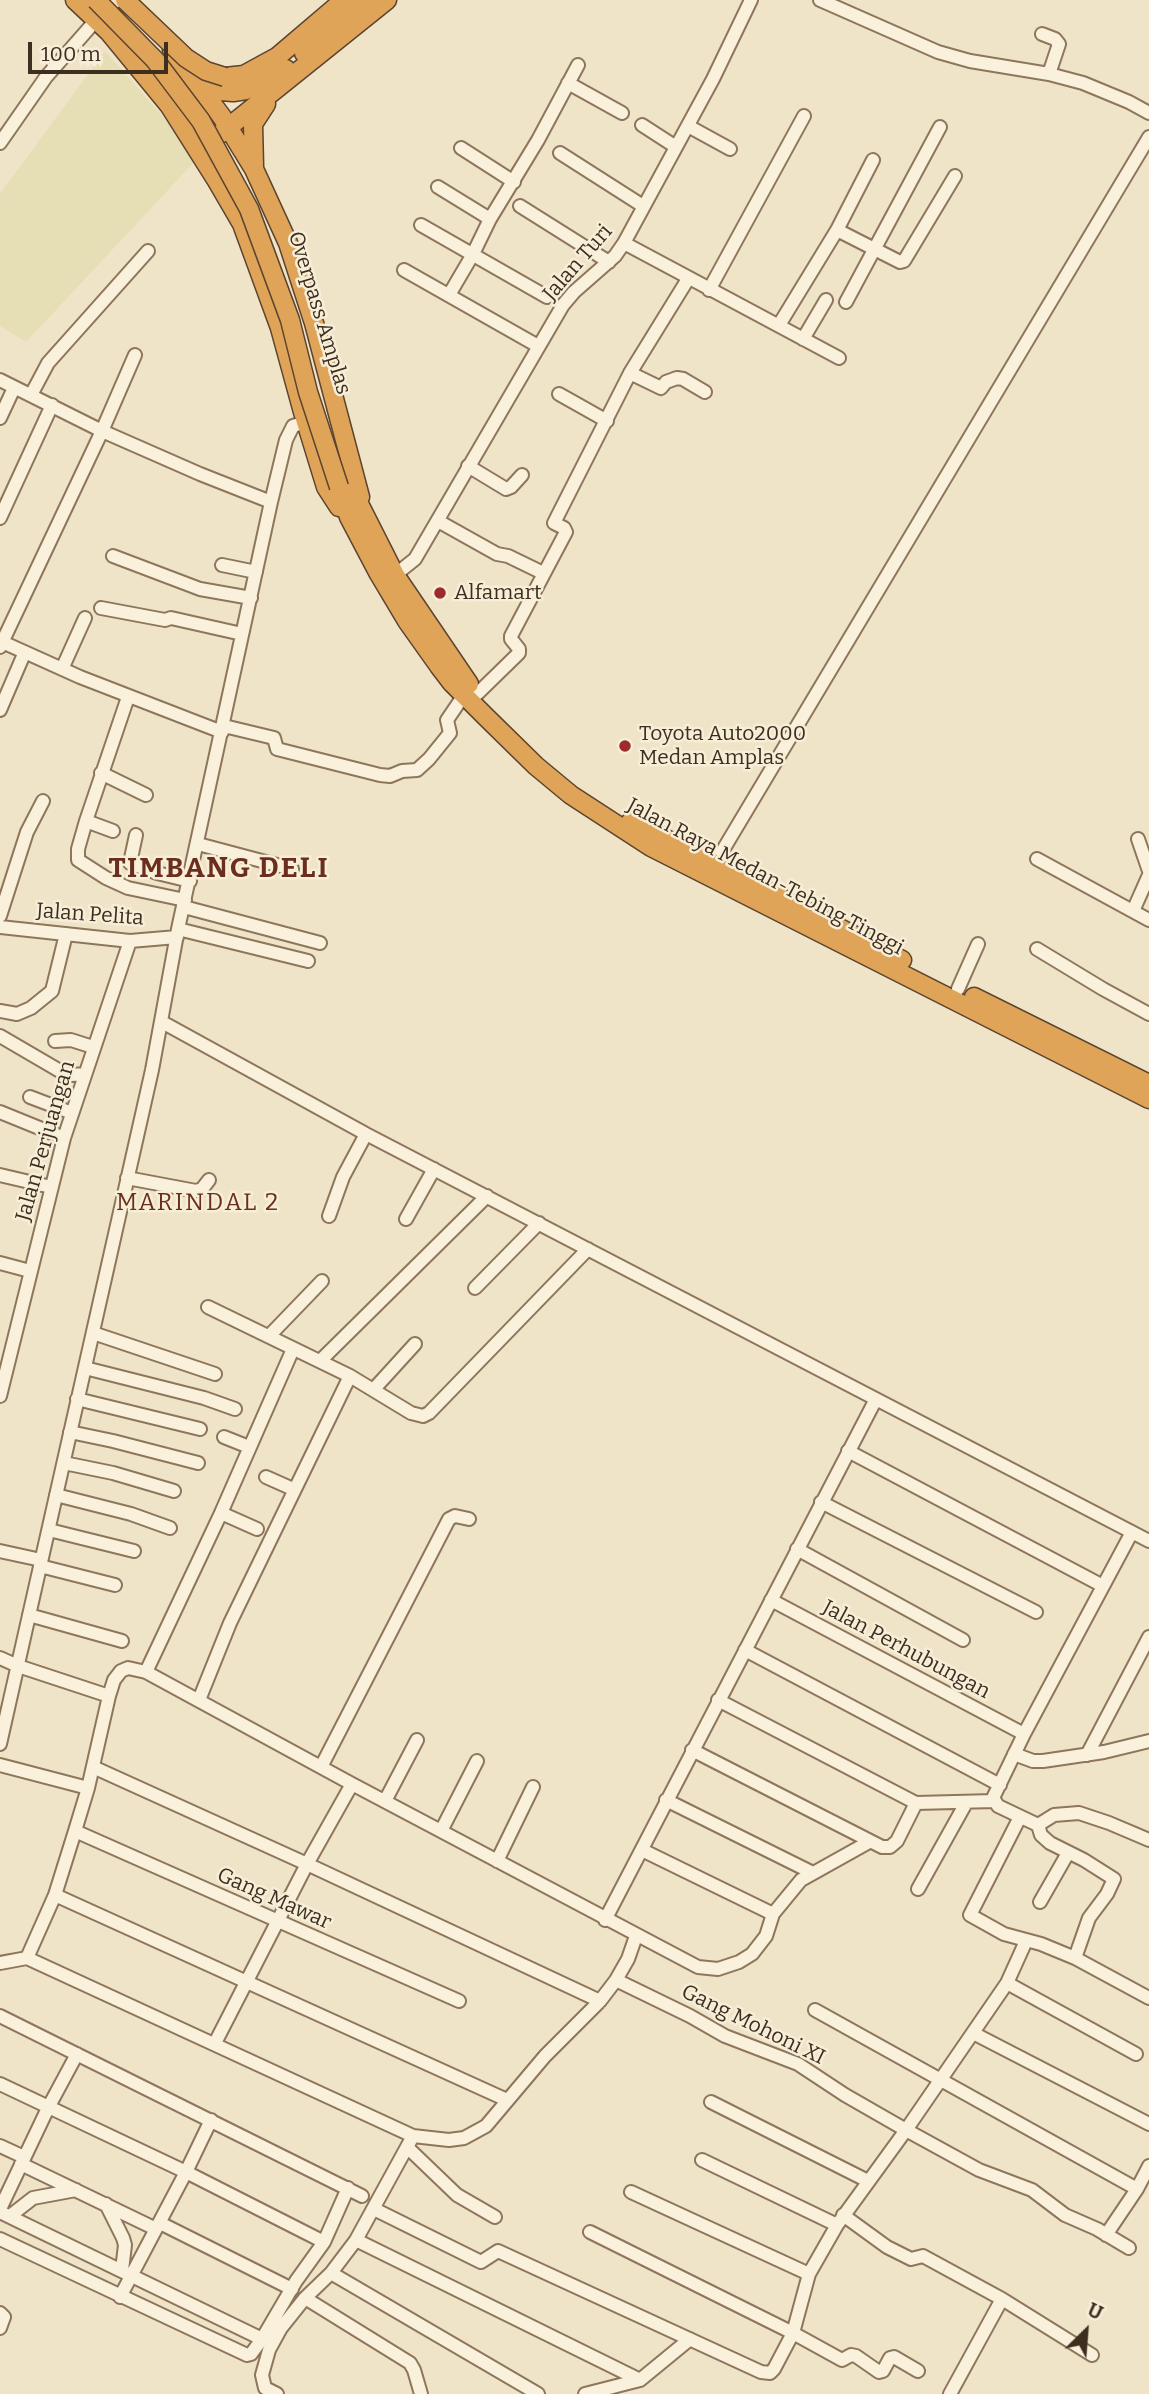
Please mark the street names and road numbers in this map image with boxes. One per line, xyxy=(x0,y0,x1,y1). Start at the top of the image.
street label: Jalan Turi xyxy=(538,220,618,306)
street label: Overpass Amplas xyxy=(282,228,356,398)
street label: Jalan Raya Medan-Tebing Tinggi xyxy=(622,793,908,961)
street label: Jalan Pelita xyxy=(35,899,145,931)
street label: Jalan Perjuangan xyxy=(11,1058,81,1224)
street label: Jalan Perhubungan xyxy=(818,1595,994,1705)
street label: Gang Mawar xyxy=(213,1863,335,1935)
street label: Gang Mohoni XI xyxy=(677,1979,829,2071)

